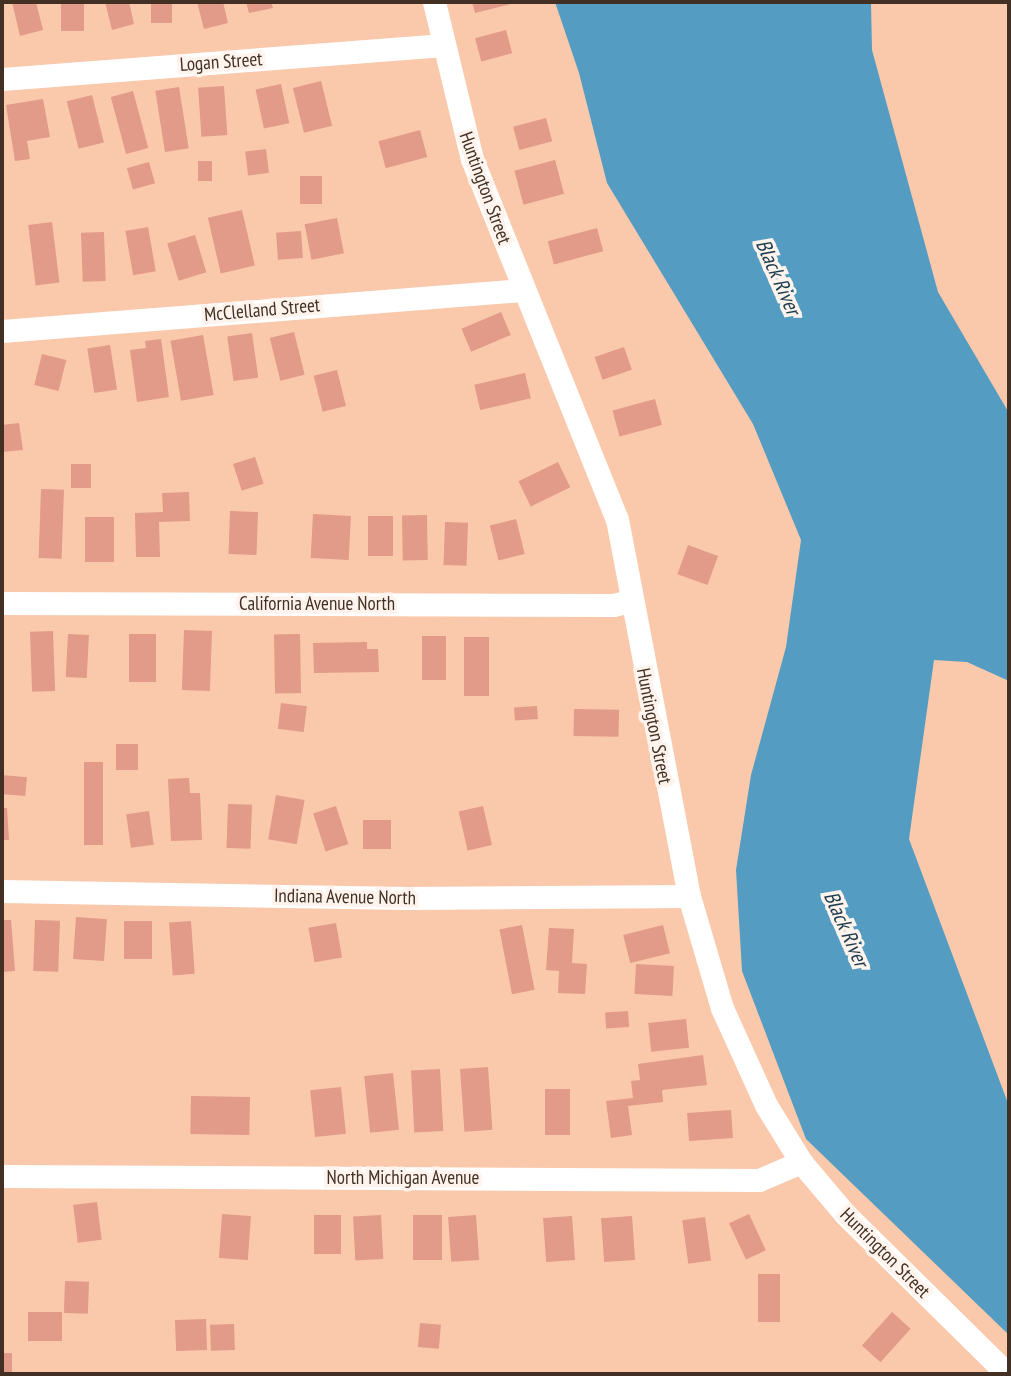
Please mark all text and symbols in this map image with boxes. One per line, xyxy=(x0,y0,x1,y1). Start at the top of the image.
street label: Logan Street xyxy=(179,48,263,76)
street label: Huntington Street xyxy=(454,129,516,247)
water label: Black River xyxy=(750,235,806,319)
street label: McClelland Street xyxy=(203,294,321,326)
street label: California Avenue North xyxy=(239,593,395,615)
street label: Huntington Street xyxy=(632,666,676,786)
street label: Indiana Avenue North xyxy=(274,884,416,910)
water label: Black River xyxy=(818,887,874,971)
street label: North Michigan Avenue xyxy=(326,1167,480,1189)
street label: Huntington Street xyxy=(835,1203,935,1303)

